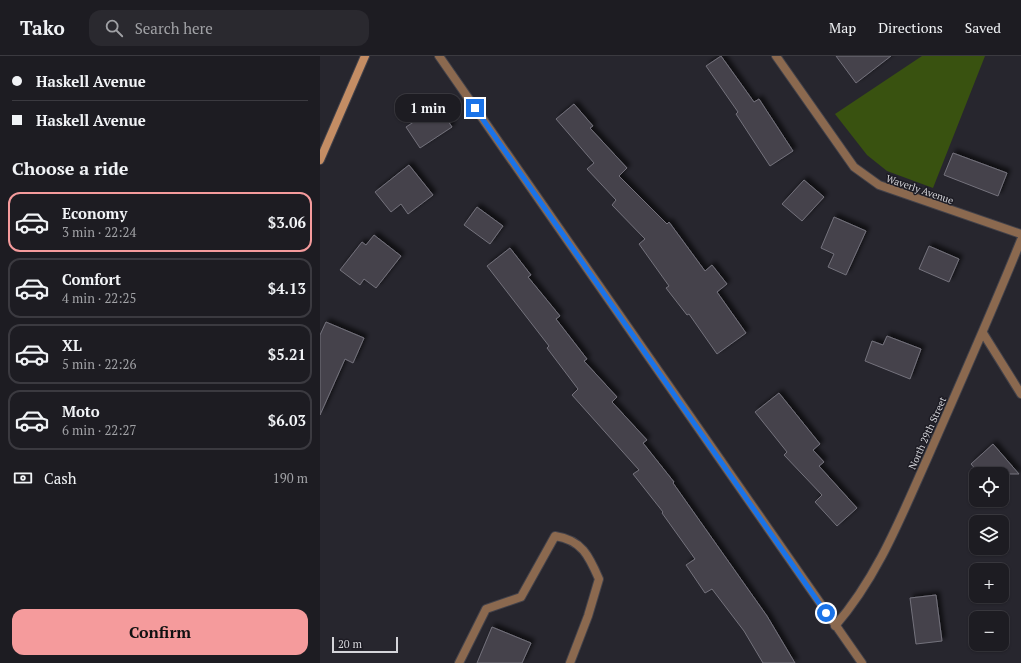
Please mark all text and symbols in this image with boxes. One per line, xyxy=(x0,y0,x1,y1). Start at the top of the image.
search box xyxy=(89,10,369,46)
text: Tako xyxy=(20,15,65,40)
icon: search xyxy=(103,17,125,39)
text: Search here xyxy=(135,18,213,38)
text: Map xyxy=(829,18,856,37)
text: Directions xyxy=(878,18,943,37)
text: Saved xyxy=(965,18,1001,37)
text: Haskell Avenue xyxy=(36,71,146,91)
callout: 1 min xyxy=(395,94,461,122)
text: 1 min xyxy=(410,99,446,117)
route end xyxy=(466,99,484,117)
text: Haskell Avenue xyxy=(36,110,146,130)
text: Choose a ride xyxy=(12,156,128,180)
street label: Waverly Avenue xyxy=(884,172,955,207)
text: Economy xyxy=(62,203,127,223)
icon: car xyxy=(14,204,50,240)
text: $3.06 xyxy=(268,212,306,232)
text: 3 min · 22:24 xyxy=(62,223,136,241)
text: Comfort xyxy=(62,269,121,289)
icon: car xyxy=(14,270,50,306)
text: $4.13 xyxy=(268,278,306,298)
text: 4 min · 22:25 xyxy=(62,289,136,307)
text: XL xyxy=(62,335,82,355)
icon: car xyxy=(14,336,50,372)
text: $5.21 xyxy=(268,344,306,364)
text: 5 min · 22:26 xyxy=(62,355,136,373)
street label: North 29th Street xyxy=(906,395,949,472)
text: Moto xyxy=(62,401,100,421)
icon: car xyxy=(14,402,50,438)
text: $6.03 xyxy=(268,410,306,430)
text: 6 min · 22:27 xyxy=(62,421,136,439)
icon: cash xyxy=(12,467,34,489)
map controls xyxy=(969,467,1009,651)
button: locate xyxy=(969,467,1009,507)
text: Cash xyxy=(44,468,77,488)
text: 190 m xyxy=(273,469,308,487)
button: layers xyxy=(969,515,1009,555)
button: + xyxy=(969,563,1009,603)
route start xyxy=(817,604,835,622)
button: Confirm xyxy=(12,609,308,655)
button: − xyxy=(969,611,1009,651)
scale bar xyxy=(332,635,398,654)
text: 20 m xyxy=(338,637,362,651)

